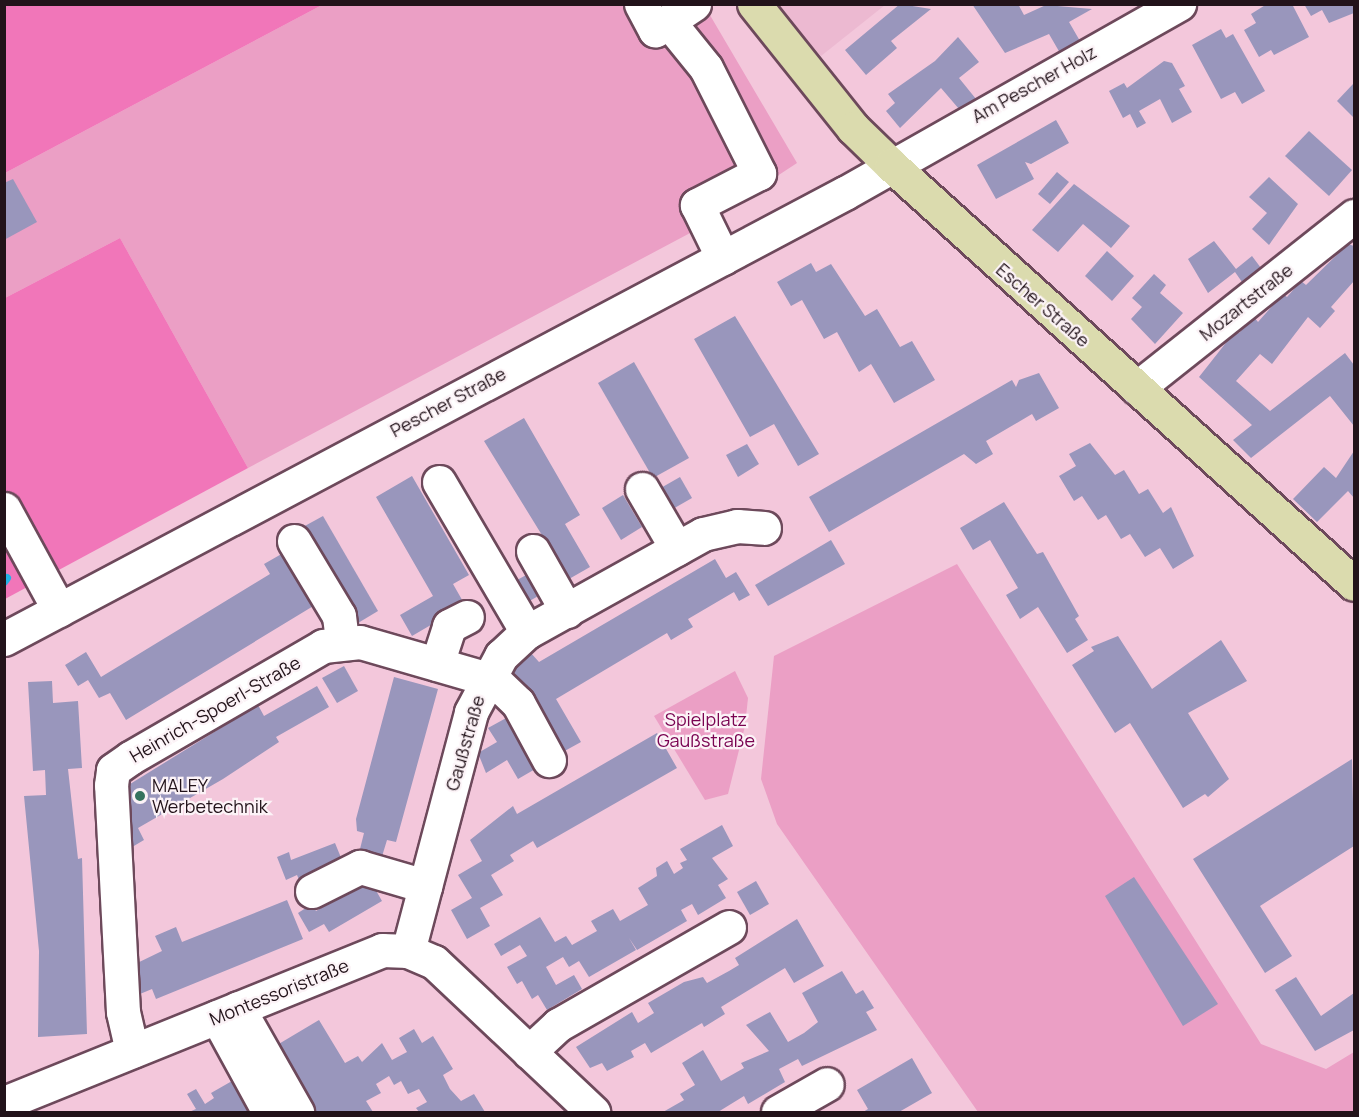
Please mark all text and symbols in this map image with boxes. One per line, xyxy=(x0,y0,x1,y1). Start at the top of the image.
street label: Am Pescher Holz xyxy=(968,41,1100,127)
street label: Escher Straße xyxy=(992,259,1094,351)
street label: Mozartstraße xyxy=(1195,259,1297,345)
street label: Pescher Straße xyxy=(387,362,509,442)
street label: Heinrich-Spoerl-Straße xyxy=(126,651,304,767)
street label: Gaußstraße xyxy=(441,693,489,793)
park label: Spielplatz Gaußstraße xyxy=(657,709,755,752)
place label: MALEY Werbetechnik xyxy=(152,775,268,818)
marker: MALEY Werbetechnik xyxy=(133,789,147,803)
street label: Montessoristraße xyxy=(206,954,352,1030)

